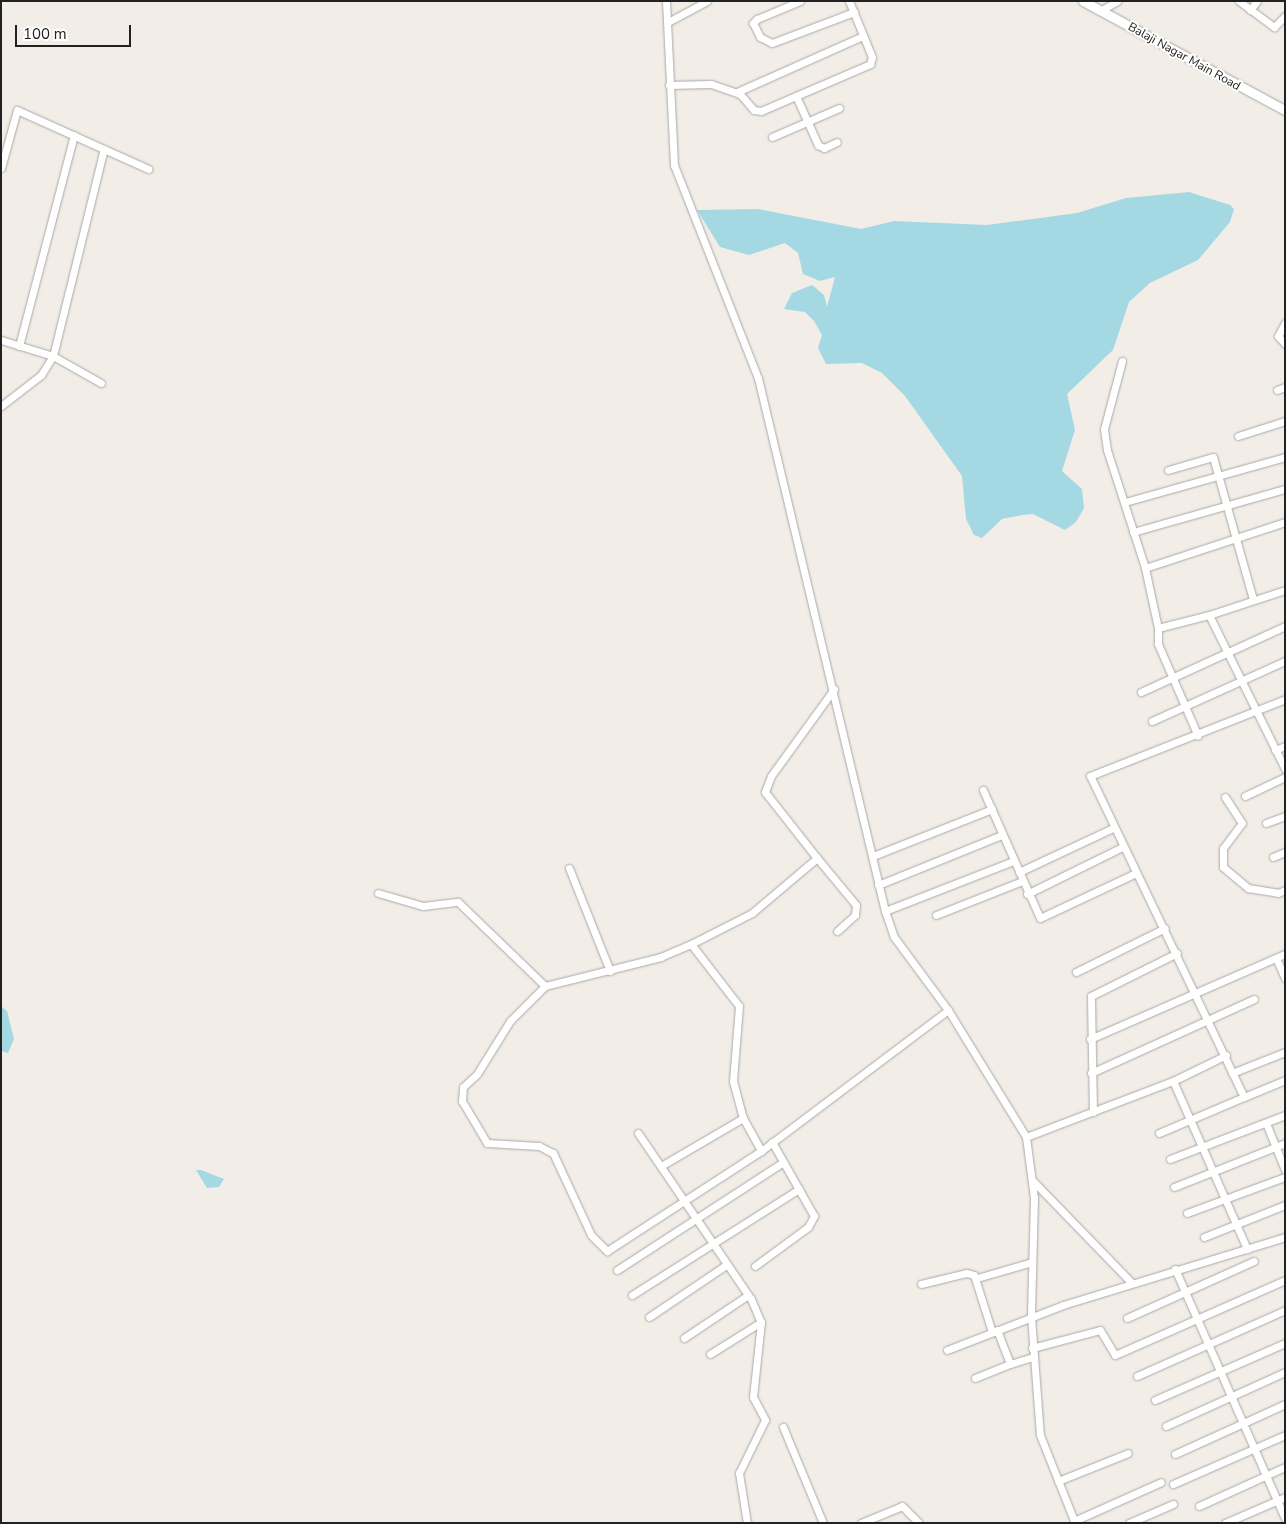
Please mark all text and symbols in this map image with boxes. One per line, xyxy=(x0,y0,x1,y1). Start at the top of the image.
scale bar xyxy=(18,15,134,47)
street label: Balaji Nagar Main Road xyxy=(1125,20,1243,94)
text: 100 m xyxy=(23,24,67,44)

